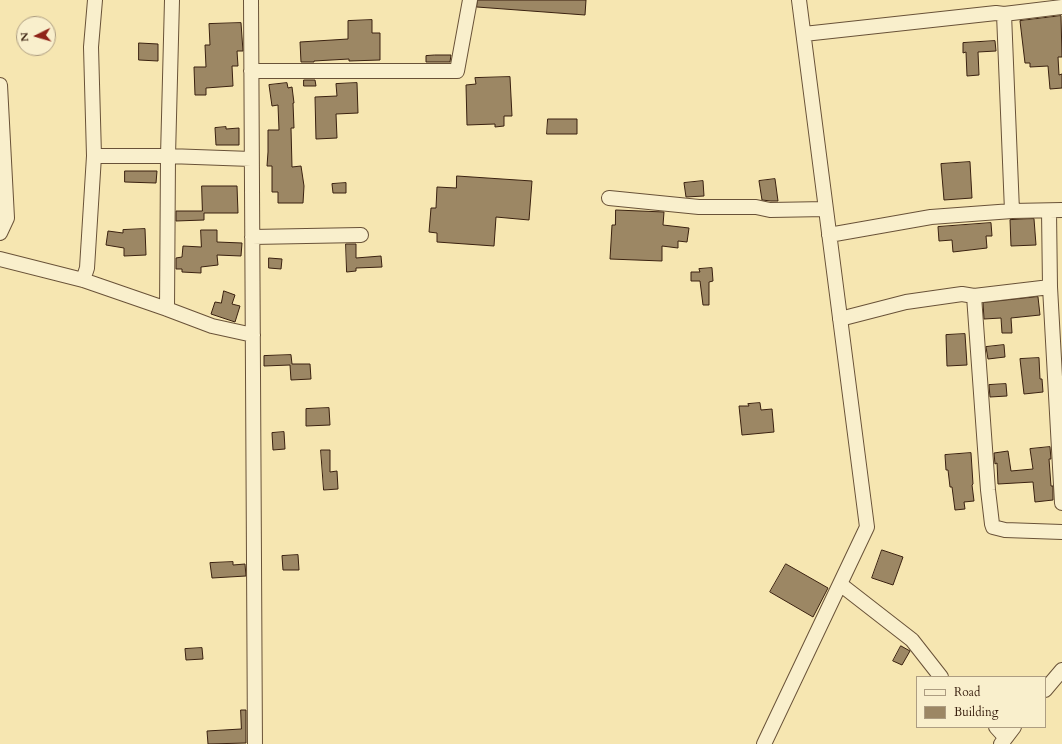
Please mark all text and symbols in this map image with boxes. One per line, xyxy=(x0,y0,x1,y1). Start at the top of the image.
north arrow xyxy=(16,16,56,56)
text: N xyxy=(17,32,32,42)
legend xyxy=(916,676,1046,728)
text: Road xyxy=(954,684,980,700)
text: Building xyxy=(954,704,998,720)

